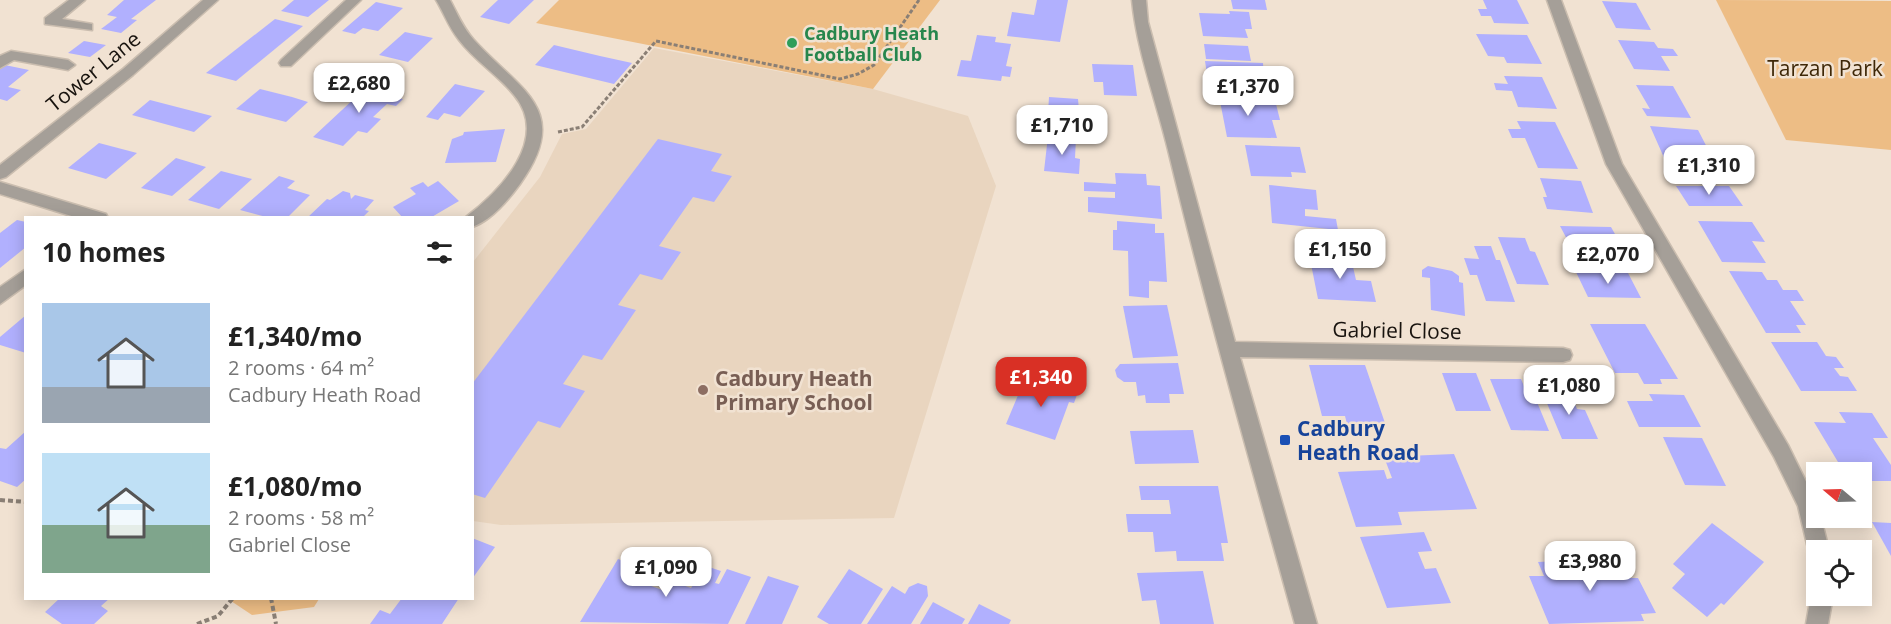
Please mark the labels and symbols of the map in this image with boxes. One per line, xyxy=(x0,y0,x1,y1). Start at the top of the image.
place label: Cadbury Heath Football Club xyxy=(804,21,939,66)
street label: Tower Lane xyxy=(40,24,146,118)
marker: Cadbury Heath Football Club xyxy=(785,36,799,50)
park label: Tarzan Park xyxy=(1767,54,1883,82)
pin: £2,680 xyxy=(310,63,408,114)
pin: £1,370 xyxy=(1199,66,1297,117)
pin: £1,710 xyxy=(1013,105,1111,156)
pin: £1,310 xyxy=(1660,145,1758,196)
pin: £1,150 xyxy=(1291,229,1389,280)
pin: £2,070 xyxy=(1559,234,1657,285)
street label: Gabriel Close xyxy=(1332,315,1462,345)
pin: £1,340 xyxy=(992,357,1090,408)
place label: Cadbury Heath Primary School xyxy=(715,364,873,416)
pin: £1,080 xyxy=(1520,365,1618,416)
marker: Cadbury Heath Primary School xyxy=(696,383,710,397)
place label: Cadbury Heath Road xyxy=(1297,414,1419,466)
marker: Cadbury Heath Road xyxy=(1278,433,1292,447)
north arrow xyxy=(1806,462,1872,528)
pin: £3,980 xyxy=(1541,541,1639,592)
pin: £1,090 xyxy=(617,547,715,598)

